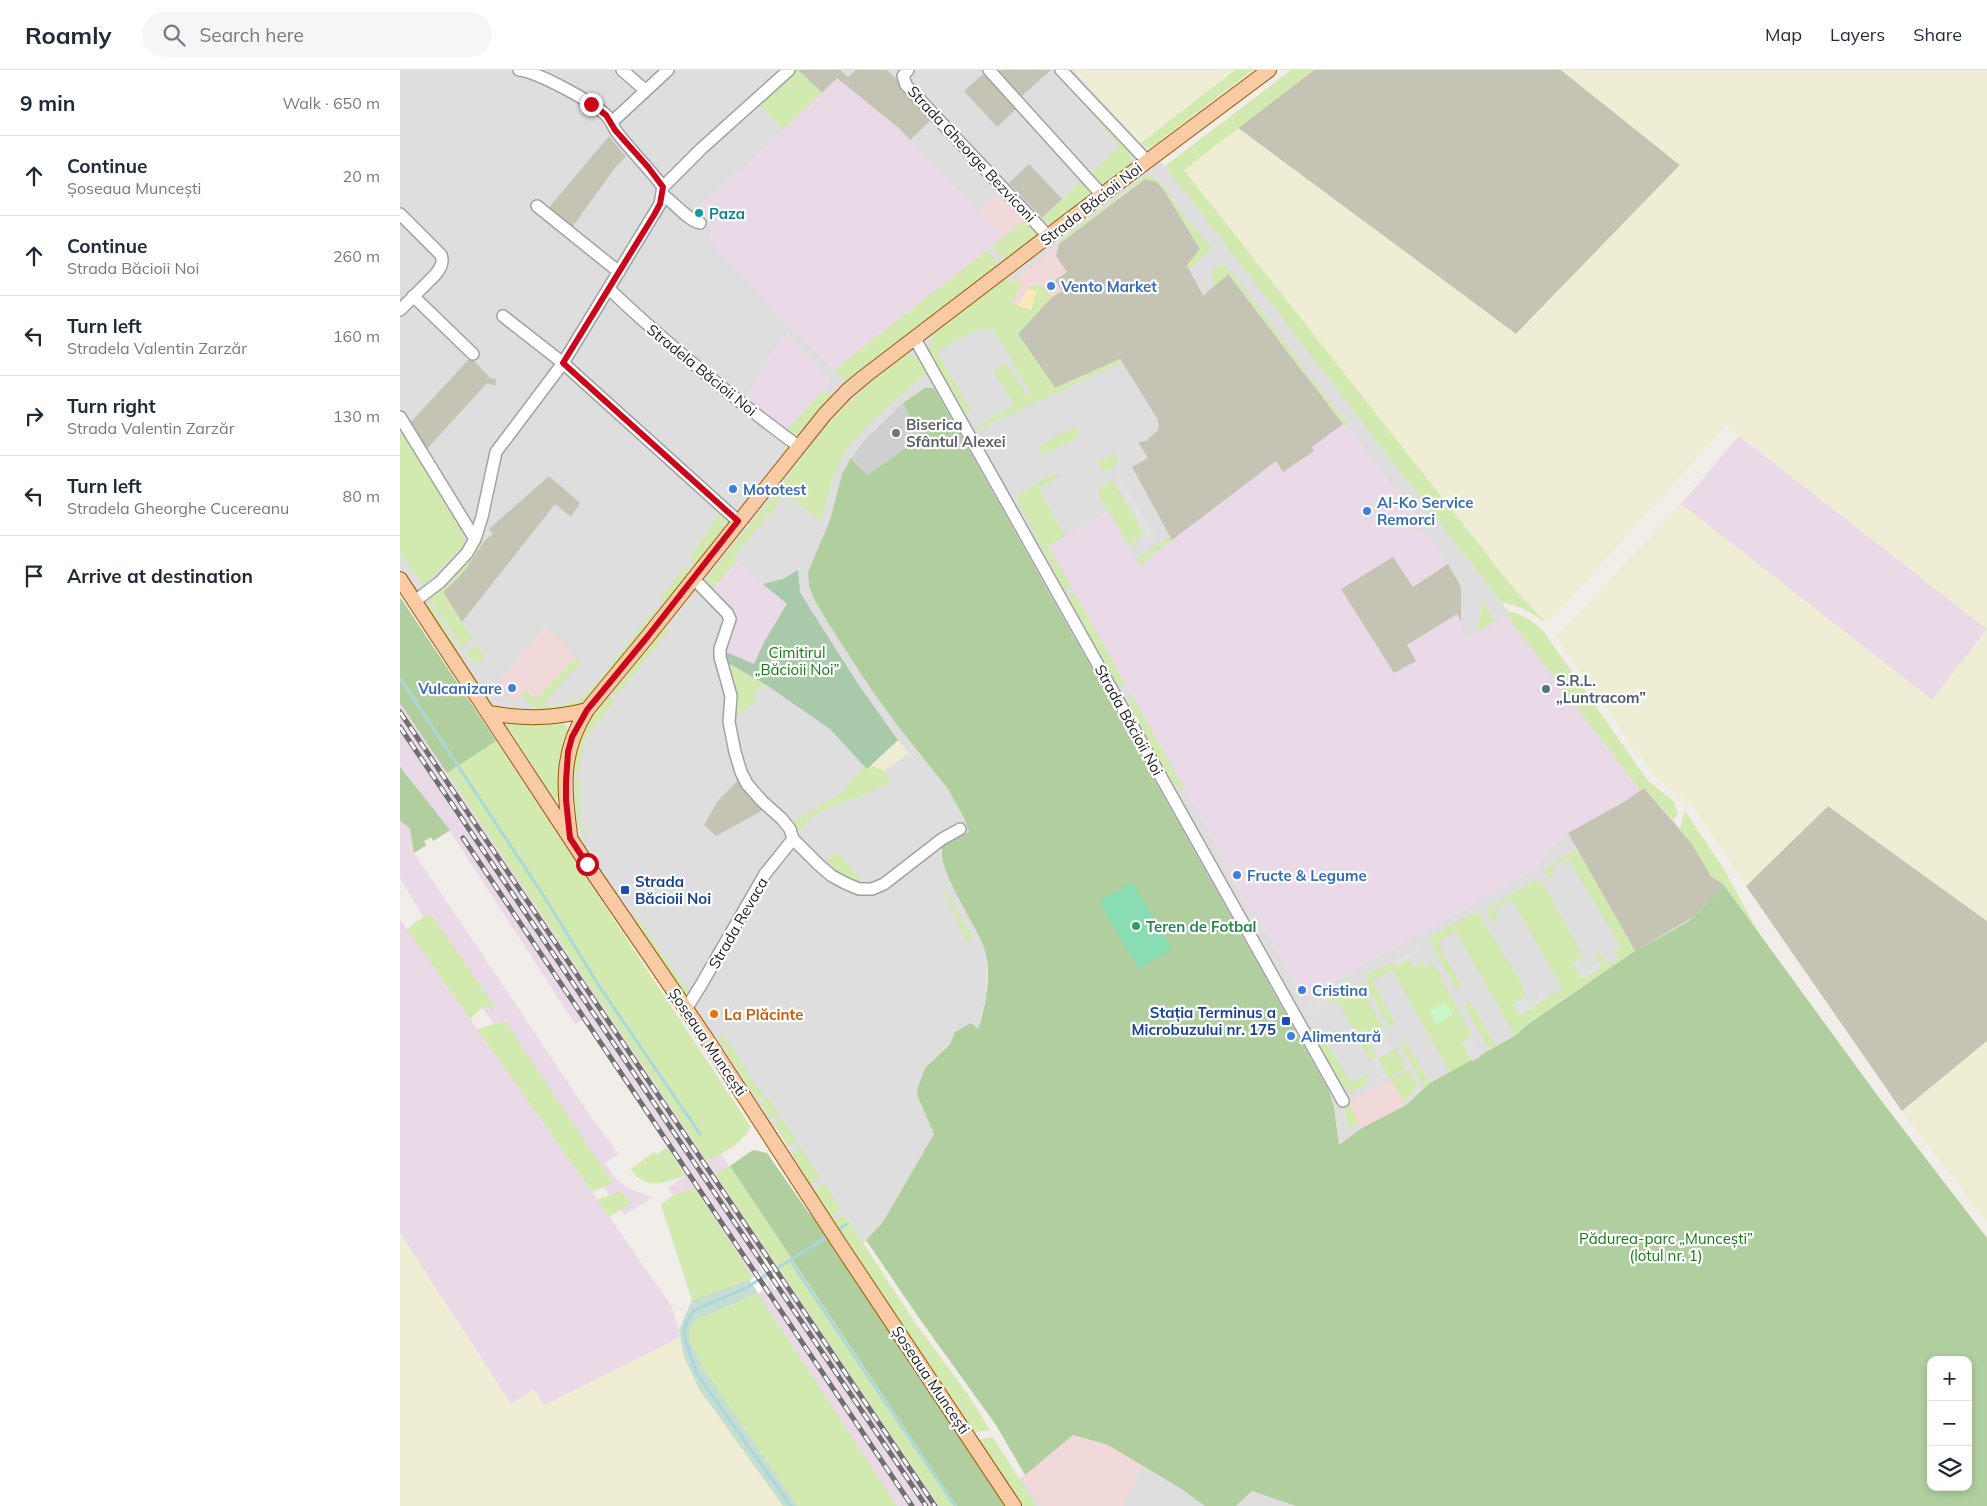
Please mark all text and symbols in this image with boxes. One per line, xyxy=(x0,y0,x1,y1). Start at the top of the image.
search box xyxy=(142,12,492,57)
text: Roamly xyxy=(25,20,112,50)
icon: search xyxy=(160,21,188,49)
text: Search here xyxy=(200,23,304,47)
text: Map xyxy=(1765,23,1802,46)
text: Layers xyxy=(1830,23,1885,46)
text: Share xyxy=(1913,23,1962,46)
street label: Strada Gheorge Bezviconi xyxy=(904,82,1040,226)
text: 9 min xyxy=(20,90,75,116)
text: Walk · 650 m xyxy=(282,93,380,113)
route end xyxy=(580,93,603,116)
text: Continue xyxy=(67,154,147,178)
street label: Strada Băcioii Noi xyxy=(1036,158,1146,250)
icon: ahead xyxy=(20,162,48,190)
text: 20 m xyxy=(343,166,380,186)
text: Șoseaua Muncești xyxy=(67,178,201,198)
place label: Paza xyxy=(709,204,745,223)
marker: Paza xyxy=(693,207,705,219)
text: Continue xyxy=(67,234,147,258)
icon: ahead xyxy=(20,242,48,270)
text: 260 m xyxy=(333,246,380,266)
text: Strada Băcioii Noi xyxy=(67,258,199,278)
place label: Vento Market xyxy=(1060,277,1157,296)
marker: Vento Market xyxy=(1045,280,1057,292)
text: Turn left xyxy=(67,314,142,338)
street label: Stradela Băcioii Noi xyxy=(643,320,761,420)
icon: left xyxy=(20,322,48,350)
text: 160 m xyxy=(333,326,380,346)
text: Stradela Valentin Zarzăr xyxy=(67,338,247,358)
text: Turn right xyxy=(67,394,156,418)
icon: right xyxy=(20,402,48,430)
text: 130 m xyxy=(333,406,380,426)
place label: Biserica Sfântul Alexei xyxy=(906,415,1006,451)
text: Strada Valentin Zarzăr xyxy=(67,418,234,438)
marker: Biserica Sfântul Alexei xyxy=(890,427,902,439)
text: Turn left xyxy=(67,474,142,498)
place label: Mototest xyxy=(743,480,807,499)
icon: left xyxy=(20,482,48,510)
marker: Mototest xyxy=(727,483,739,495)
text: 80 m xyxy=(343,486,380,506)
place label: Al-Ko Service Remorci xyxy=(1377,493,1473,529)
text: Stradela Gheorghe Cucereanu xyxy=(67,498,289,518)
marker: Al-Ko Service Remorci xyxy=(1361,505,1373,517)
icon: arrive xyxy=(20,562,48,590)
text: Arrive at destination xyxy=(67,564,253,588)
park label: Cimitirul „Băcioii Noi” xyxy=(754,643,840,679)
street label: Strada Băcioii Noi xyxy=(1091,661,1167,779)
place label: S.R.L. „Luntracom” xyxy=(1556,671,1646,707)
place label: Vulcanizare xyxy=(417,679,502,698)
marker: Vulcanizare xyxy=(506,682,518,694)
marker: S.R.L. „Luntracom” xyxy=(1540,683,1552,695)
route start xyxy=(576,853,599,876)
place label: Fructe & Legume xyxy=(1247,866,1367,885)
marker: Fructe & Legume xyxy=(1231,869,1243,881)
place label: Strada Băcioii Noi xyxy=(635,872,711,908)
street label: Strada Revaca xyxy=(704,874,772,972)
marker: Strada Băcioii Noi xyxy=(619,884,631,896)
place label: Teren de Fotbal xyxy=(1146,917,1256,936)
marker: Teren de Fotbal xyxy=(1130,920,1142,932)
place label: Cristina xyxy=(1312,981,1367,1000)
street label: Șoseaua Muncești xyxy=(665,984,751,1100)
marker: Cristina xyxy=(1296,984,1308,996)
place label: Stația Terminus a Microbuzului nr. 175 xyxy=(1131,1003,1276,1039)
place label: La Plăcinte xyxy=(724,1005,803,1024)
marker: La Plăcinte xyxy=(708,1008,720,1020)
marker: Stația Terminus a Microbuzului nr. 175 xyxy=(1280,1015,1292,1027)
place label: Alimentară xyxy=(1301,1027,1381,1046)
marker: Alimentară xyxy=(1285,1030,1297,1042)
park label: Pădurea-parc „Muncești” (lotul nr. 1) xyxy=(1579,1229,1753,1265)
street label: Șoseaua Muncești xyxy=(888,1322,974,1438)
map controls xyxy=(1927,1356,1972,1491)
button: + xyxy=(1927,1356,1972,1401)
button: − xyxy=(1927,1401,1972,1446)
button: layers xyxy=(1927,1446,1972,1491)

